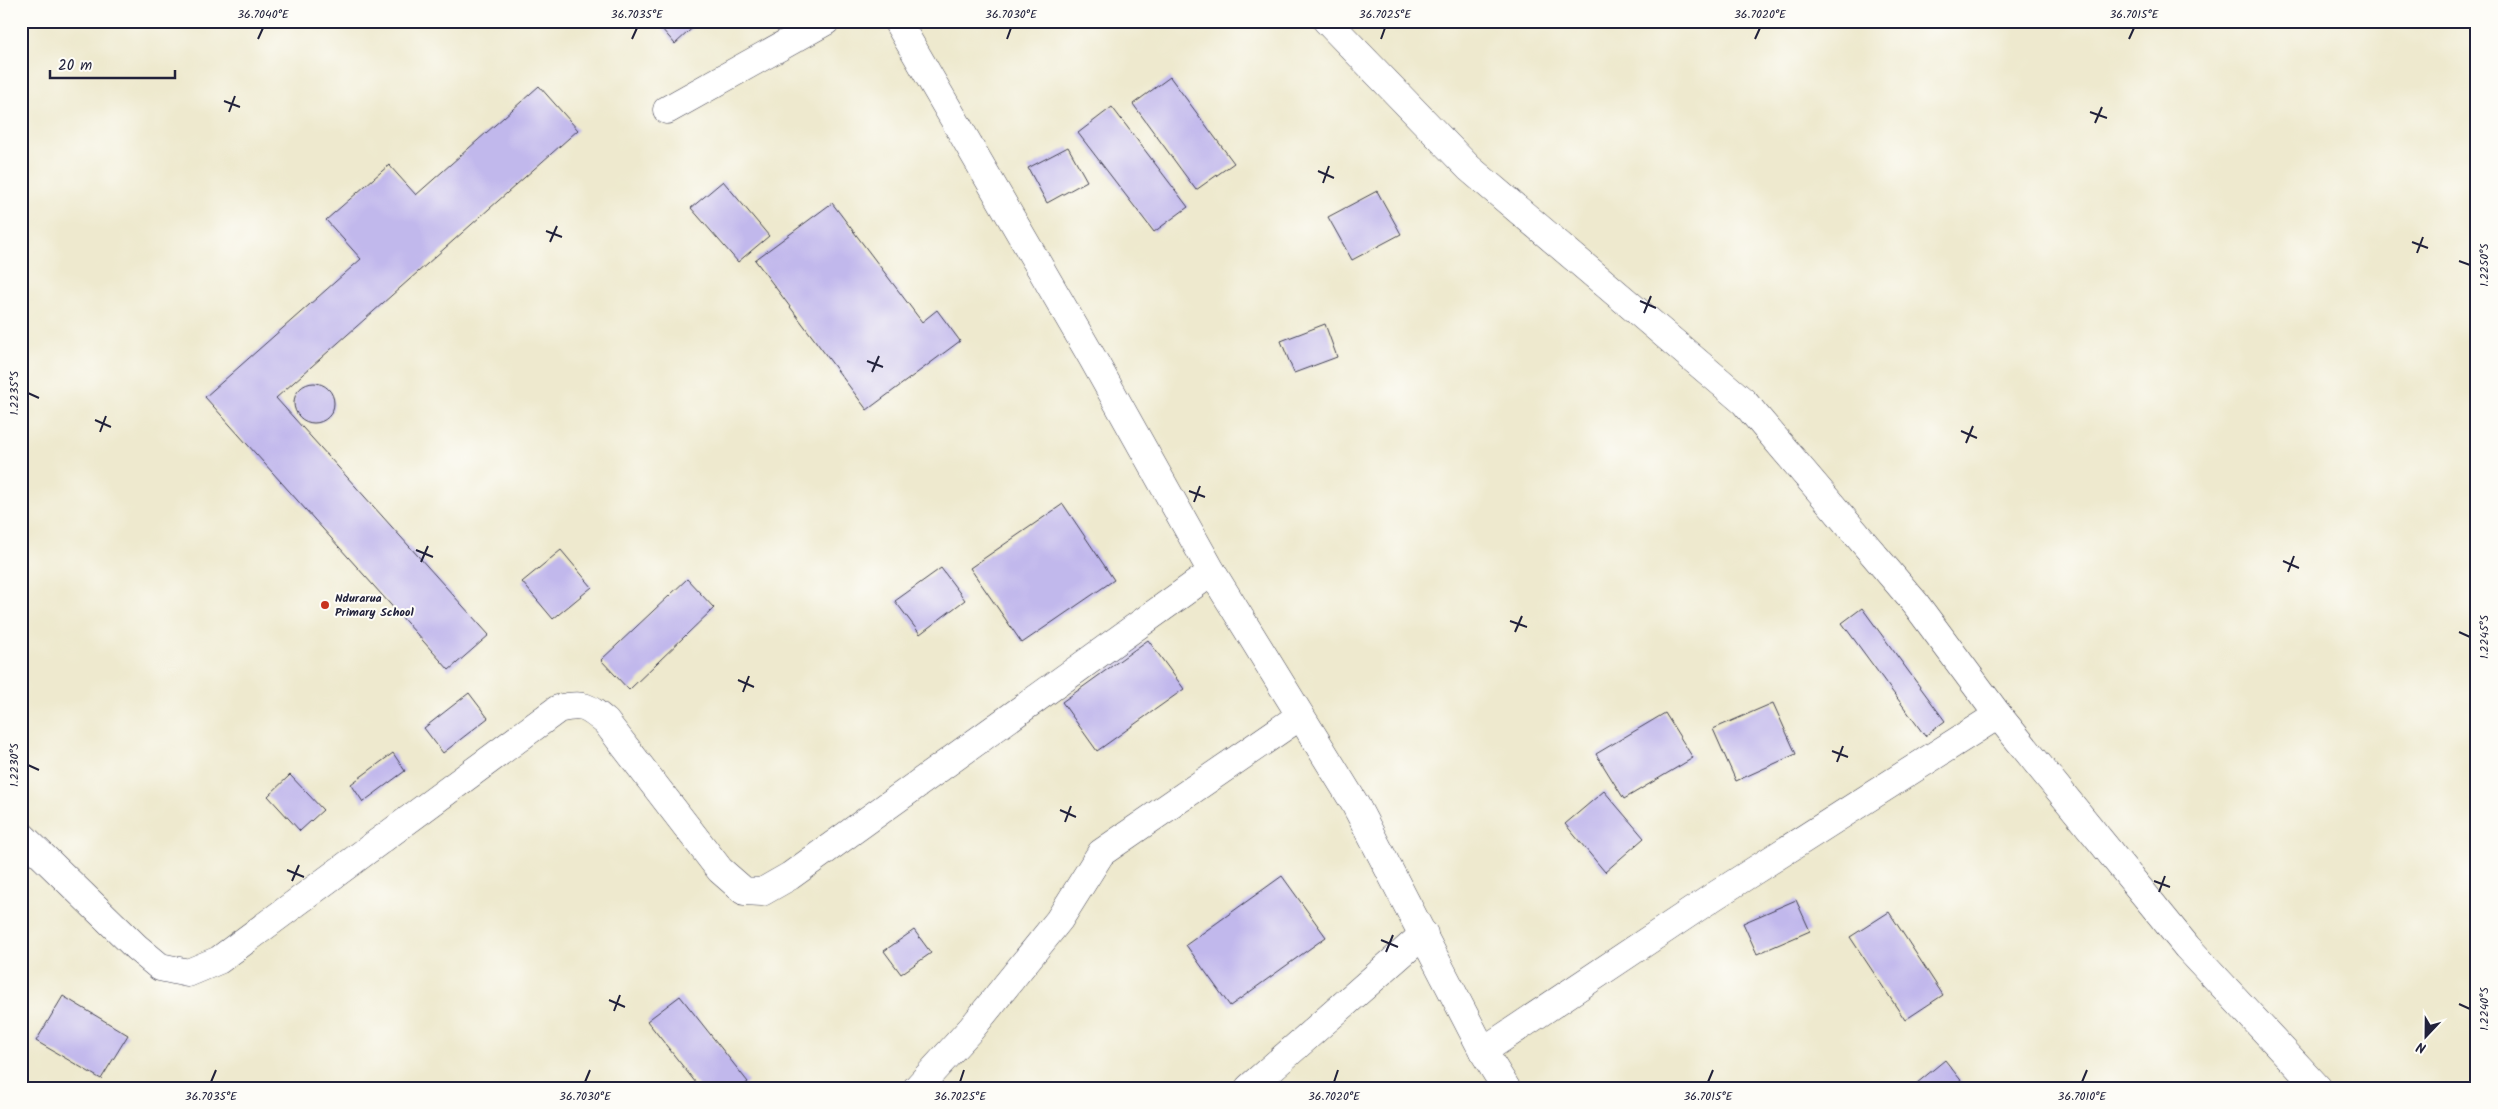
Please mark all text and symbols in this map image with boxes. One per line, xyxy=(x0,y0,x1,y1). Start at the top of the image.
text: 36.7040°E xyxy=(237,5,290,24)
text: 36.7035°E xyxy=(611,5,664,24)
text: 36.7030°E xyxy=(985,5,1038,24)
text: 36.7025°E xyxy=(1359,5,1412,24)
text: 36.7020°E xyxy=(1734,5,1787,24)
text: 36.7015°E xyxy=(2109,5,2160,24)
scale bar xyxy=(50,48,175,80)
text: 20 m xyxy=(58,54,92,78)
text: 1.2250°S xyxy=(2475,243,2494,287)
text: 1.2235°S xyxy=(5,370,24,415)
place label: Ndurarua Primary School xyxy=(335,589,414,622)
marker: Ndurarua Primary School xyxy=(319,599,331,611)
text: 1.2245°S xyxy=(2475,614,2494,659)
text: 1.2230°S xyxy=(5,742,24,787)
text: 1.2240°S xyxy=(2475,987,2494,1031)
north arrow xyxy=(2400,1012,2450,1062)
text: N xyxy=(2413,1035,2430,1059)
text: 36.7035°E xyxy=(185,1087,238,1106)
text: 36.7030°E xyxy=(559,1087,612,1106)
text: 36.7025°E xyxy=(934,1087,987,1106)
text: 36.7020°E xyxy=(1308,1087,1361,1106)
text: 36.7015°E xyxy=(1683,1087,1734,1106)
text: 36.7010°E xyxy=(2058,1087,2107,1106)

